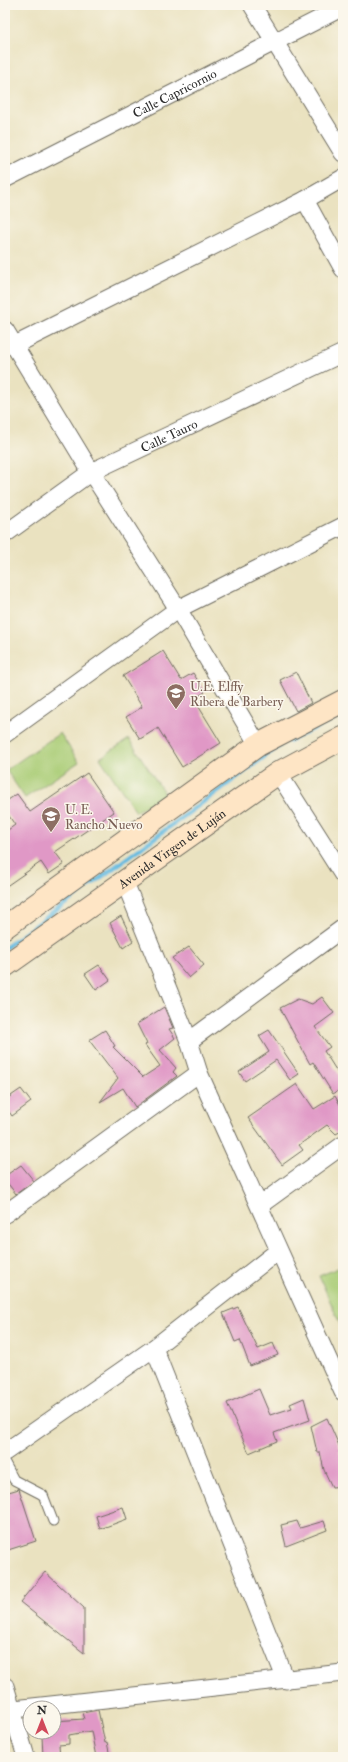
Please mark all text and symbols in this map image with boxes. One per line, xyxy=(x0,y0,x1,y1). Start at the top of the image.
street label: Calle Capricornio xyxy=(130,66,219,122)
street label: Calle Tauro xyxy=(138,416,200,456)
place label: U.E. Elffy Ribera de Barbery xyxy=(190,679,283,711)
school or university icon: U.E. Elffy Ribera de Barbery xyxy=(165,682,187,710)
place label: U. E. Rancho Nuevo xyxy=(65,802,143,833)
school or university icon: U. E. Rancho Nuevo xyxy=(40,805,62,833)
street label: Avenida Virgen de Luján xyxy=(114,805,229,893)
north arrow xyxy=(22,1700,62,1740)
text: N xyxy=(36,1704,48,1717)

